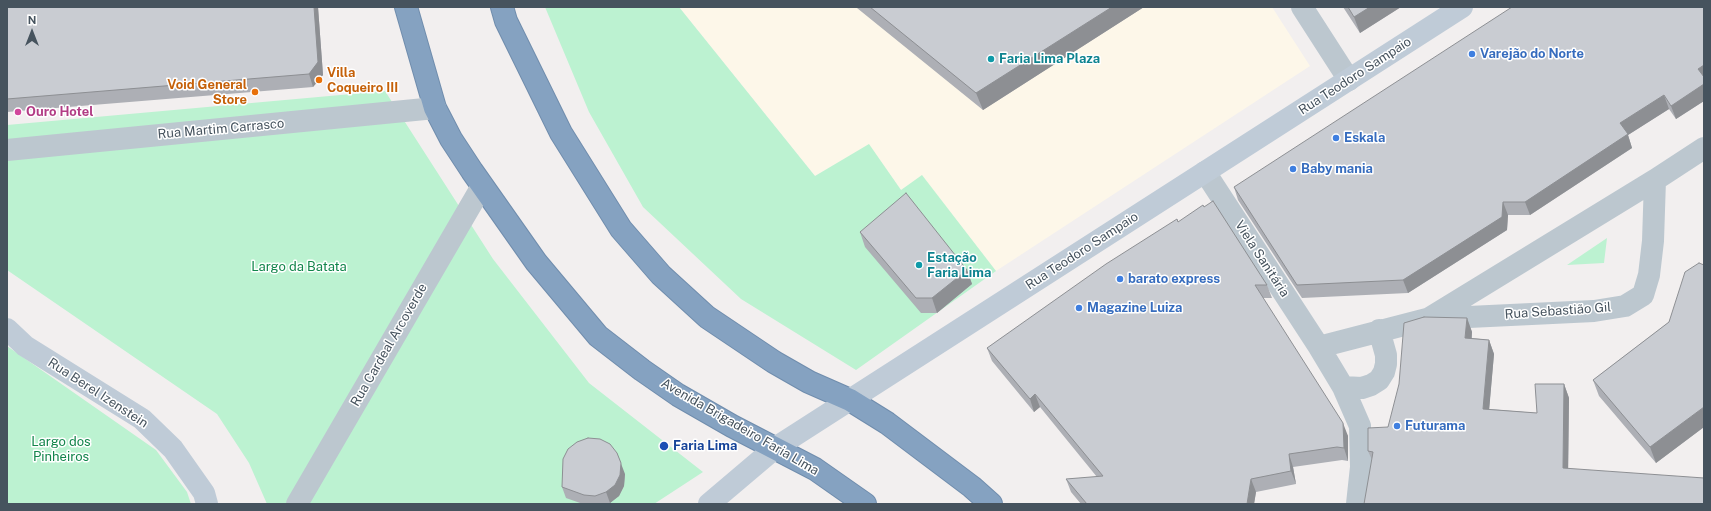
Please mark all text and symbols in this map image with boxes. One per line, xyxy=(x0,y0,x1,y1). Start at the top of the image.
north arrow xyxy=(12,12,52,52)
text: N xyxy=(28,14,36,26)
street label: Rua Teodoro Sampaio xyxy=(1296,34,1414,118)
place label: Varejão do Norte xyxy=(1480,46,1584,62)
marker: Varejão do Norte xyxy=(1467,49,1477,59)
place label: Faria Lima Plaza xyxy=(999,51,1100,67)
marker: Faria Lima Plaza xyxy=(986,54,996,64)
place label: Villa Coqueiro III xyxy=(327,65,398,96)
marker: Villa Coqueiro III xyxy=(314,75,324,85)
place label: Void General Store xyxy=(167,77,247,108)
marker: Void General Store xyxy=(250,87,260,97)
place label: Ouro Hotel xyxy=(26,104,93,120)
marker: Ouro Hotel xyxy=(13,107,23,117)
street label: Rua Martim Carrasco xyxy=(157,116,285,142)
place label: Eskala xyxy=(1344,130,1385,146)
marker: Eskala xyxy=(1331,133,1341,143)
place label: Baby mania xyxy=(1301,161,1373,177)
marker: Baby mania xyxy=(1288,164,1298,174)
street label: Rua Teodoro Sampaio xyxy=(1023,209,1141,293)
street label: Viela Sanitária xyxy=(1232,218,1292,300)
place label: Estação Faria Lima xyxy=(927,250,991,281)
park label: Largo da Batata xyxy=(251,259,347,275)
marker: Estação Faria Lima xyxy=(914,260,924,270)
place label: barato express xyxy=(1128,271,1220,287)
marker: barato express xyxy=(1115,274,1125,284)
street label: Rua Cardeal Arcoverde xyxy=(347,281,431,409)
place label: Magazine Luiza xyxy=(1087,300,1182,316)
street label: Rua Sebastião Gil xyxy=(1504,300,1612,322)
marker: Magazine Luiza xyxy=(1074,303,1084,313)
street label: Rua Berel Izenstein xyxy=(45,355,151,431)
street label: Avenida Brigadeiro Faria Lima xyxy=(658,375,822,479)
place label: Futurama xyxy=(1405,418,1465,434)
marker: Futurama xyxy=(1392,421,1402,431)
park label: Largo dos Pinheiros xyxy=(31,434,91,465)
place label: Faria Lima xyxy=(673,438,737,454)
marker: Faria Lima xyxy=(658,440,670,452)

